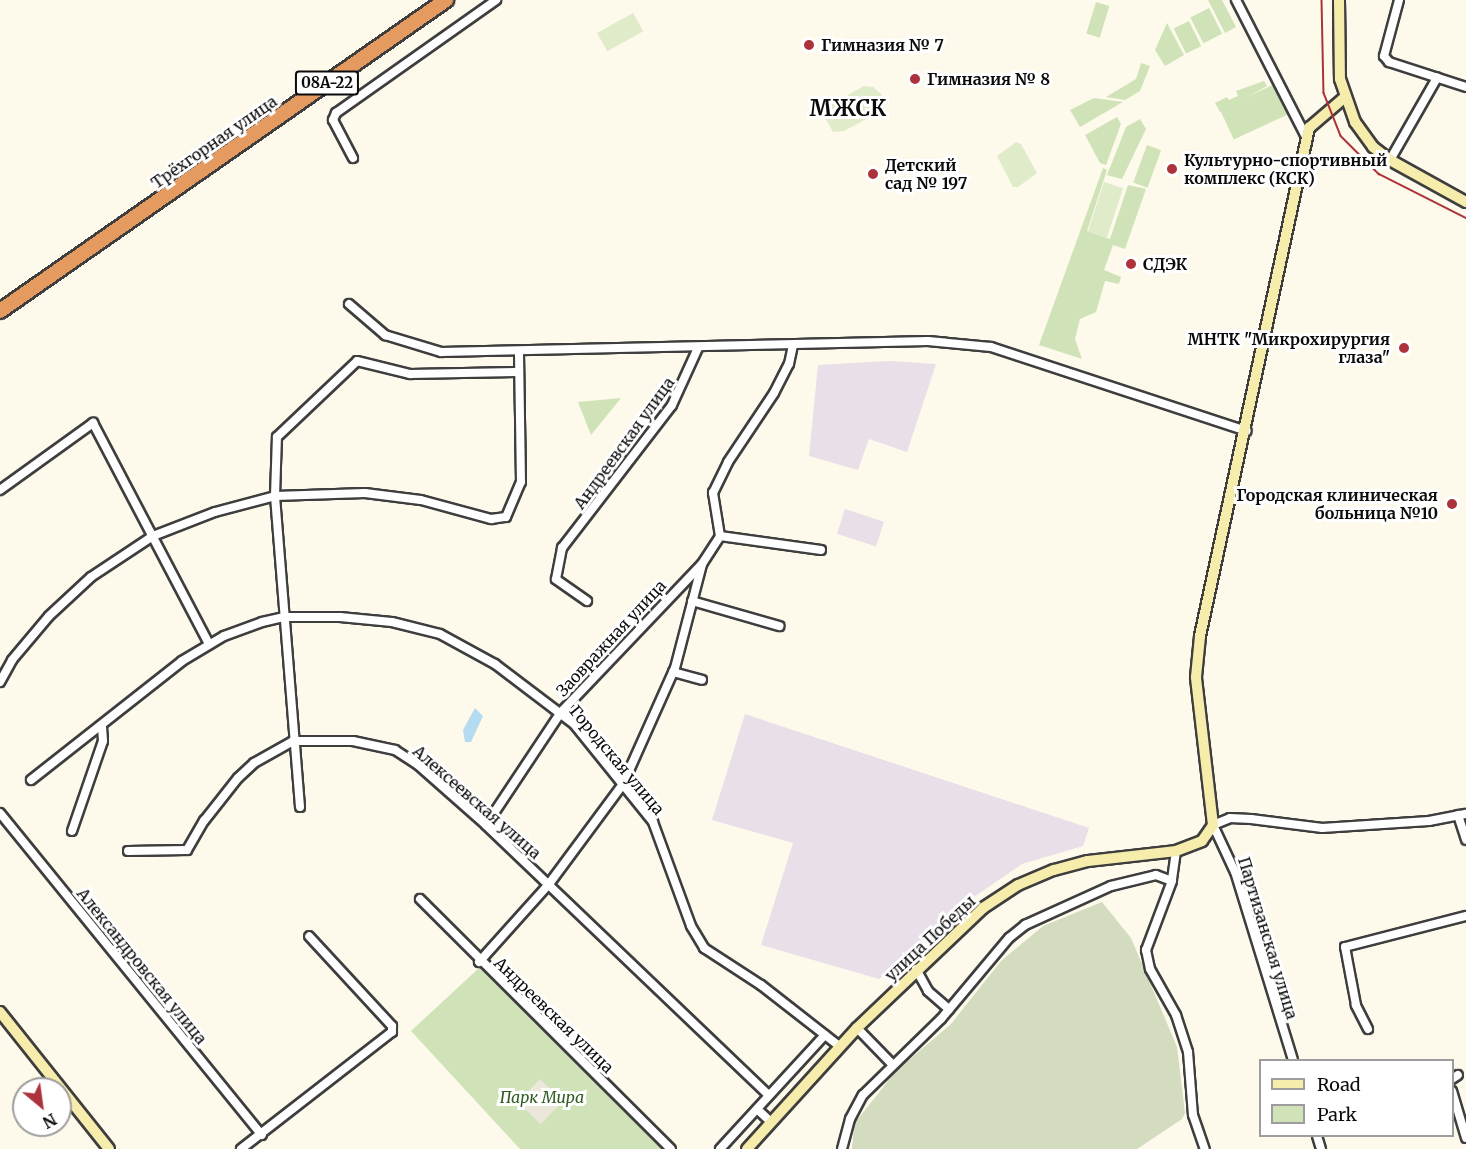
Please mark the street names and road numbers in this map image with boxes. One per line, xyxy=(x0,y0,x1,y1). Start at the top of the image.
road number: 08А-22 xyxy=(294,71,360,95)
street label: Трёхгорная улица xyxy=(148,91,280,193)
street label: Андреевская улица xyxy=(570,373,678,513)
street label: Заовражная улица xyxy=(552,576,670,700)
street label: Городская улица xyxy=(566,701,668,819)
street label: Алексеевская улица xyxy=(409,741,545,863)
street label: Партизанская улица xyxy=(1234,855,1302,1021)
street label: Александровская улица xyxy=(73,884,211,1048)
street label: улица Победы xyxy=(881,891,979,985)
street label: Андреевская улица xyxy=(490,953,618,1077)

